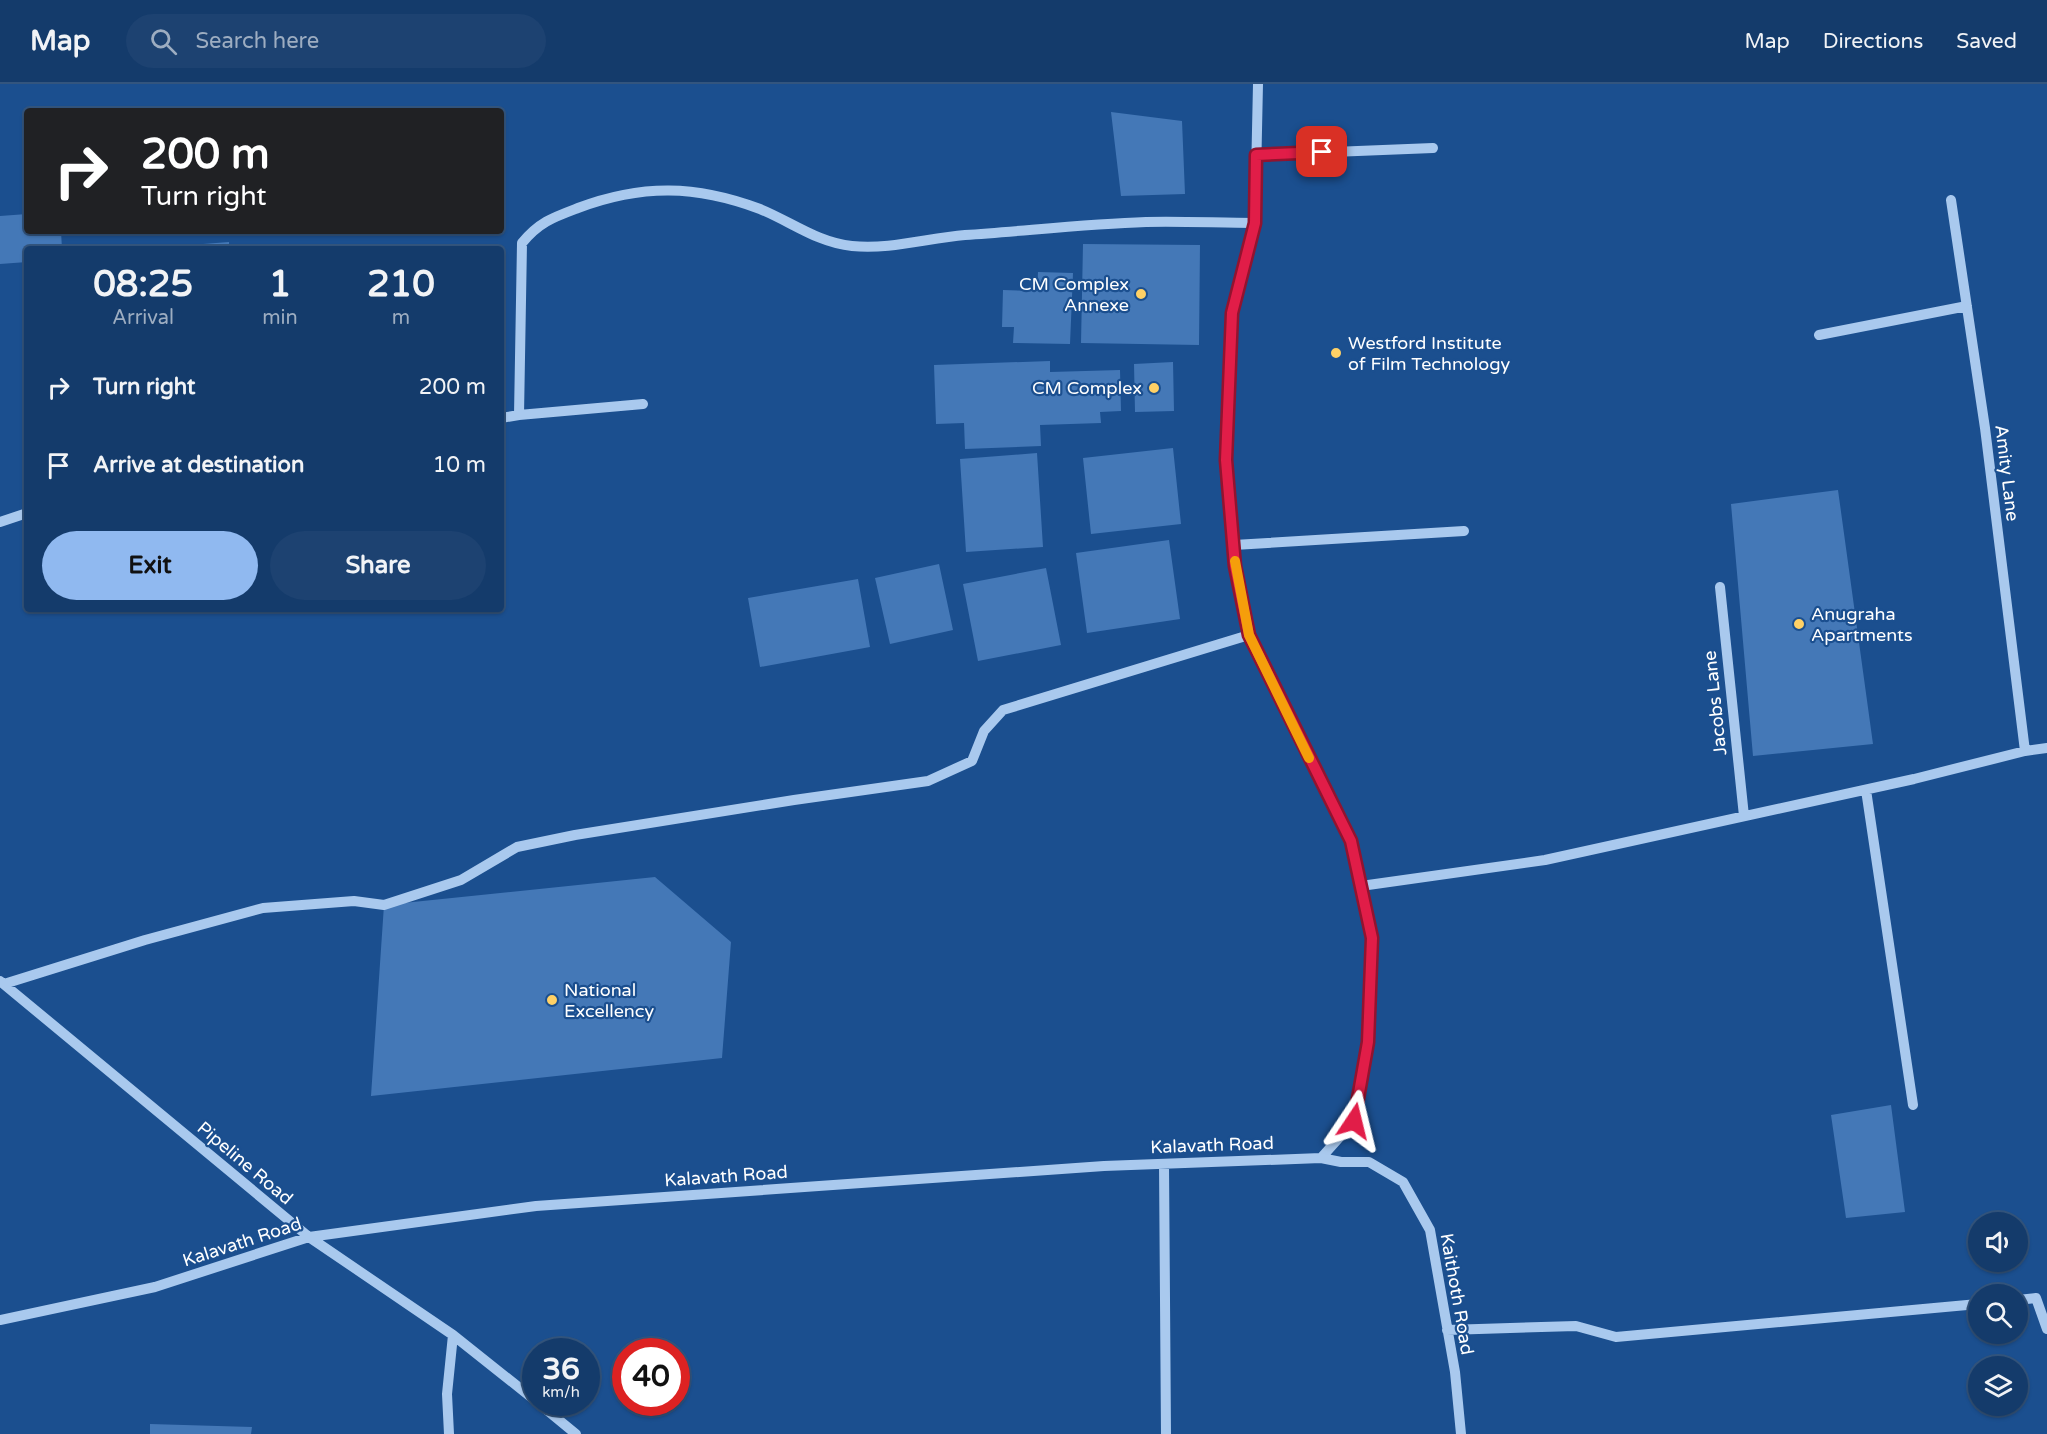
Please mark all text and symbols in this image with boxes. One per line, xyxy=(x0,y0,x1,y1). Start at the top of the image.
search box xyxy=(126,14,546,68)
text: Map xyxy=(30,24,90,58)
icon: search xyxy=(147,25,180,58)
text: Search here xyxy=(195,28,319,54)
text: Map xyxy=(1744,29,1790,54)
text: Directions xyxy=(1823,29,1923,54)
text: Saved xyxy=(1956,29,2017,54)
pin xyxy=(1296,126,1347,177)
text: 200 m xyxy=(141,129,270,180)
icon: right xyxy=(42,132,120,210)
icon: arrive xyxy=(1305,135,1338,168)
text: Turn right xyxy=(141,180,267,213)
text: 08:25 xyxy=(93,263,193,306)
text: 1 xyxy=(269,263,291,306)
text: 210 xyxy=(367,263,435,306)
place label: CM Complex Annexe xyxy=(1019,273,1129,316)
marker: CM Complex Annexe xyxy=(1134,287,1148,301)
text: Arrival xyxy=(112,306,174,330)
text: min xyxy=(262,306,298,330)
text: m xyxy=(392,306,410,330)
place label: Westford Institute of Film Technology xyxy=(1348,332,1511,375)
marker: Westford Institute of Film Technology xyxy=(1329,346,1343,360)
icon: right xyxy=(42,371,75,404)
text: Turn right xyxy=(93,374,195,400)
text: 200 m xyxy=(419,374,486,400)
place label: CM Complex xyxy=(1032,377,1142,399)
marker: CM Complex xyxy=(1147,381,1161,395)
street label: Amity Lane xyxy=(1990,423,2024,523)
icon: arrive xyxy=(42,449,75,482)
text: Arrive at destination xyxy=(93,452,304,478)
text: 10 m xyxy=(432,452,486,478)
button: Exit xyxy=(42,531,258,600)
button: Share xyxy=(270,531,486,600)
place label: Anugraha Apartments xyxy=(1811,603,1913,646)
marker: Anugraha Apartments xyxy=(1792,617,1806,631)
street label: Jacobs Lane xyxy=(1699,649,1731,757)
place label: National Excellency xyxy=(564,979,654,1022)
marker: National Excellency xyxy=(545,993,559,1007)
position arrow xyxy=(1322,1089,1386,1153)
street label: Pipeline Road xyxy=(193,1117,297,1209)
street label: Kalavath Road xyxy=(1150,1132,1274,1158)
street label: Kalavath Road xyxy=(664,1161,788,1191)
street label: Kalavath Road xyxy=(180,1212,304,1272)
map controls xyxy=(1968,1212,2028,1416)
button: sound xyxy=(1968,1212,2028,1272)
street label: Kaithoth Road xyxy=(1435,1231,1479,1357)
button: search xyxy=(1968,1284,2028,1344)
speed limit sign: 40 xyxy=(612,1338,690,1416)
text: 36 xyxy=(542,1351,580,1388)
button: layers xyxy=(1968,1356,2028,1416)
text: km/h xyxy=(542,1383,580,1401)

